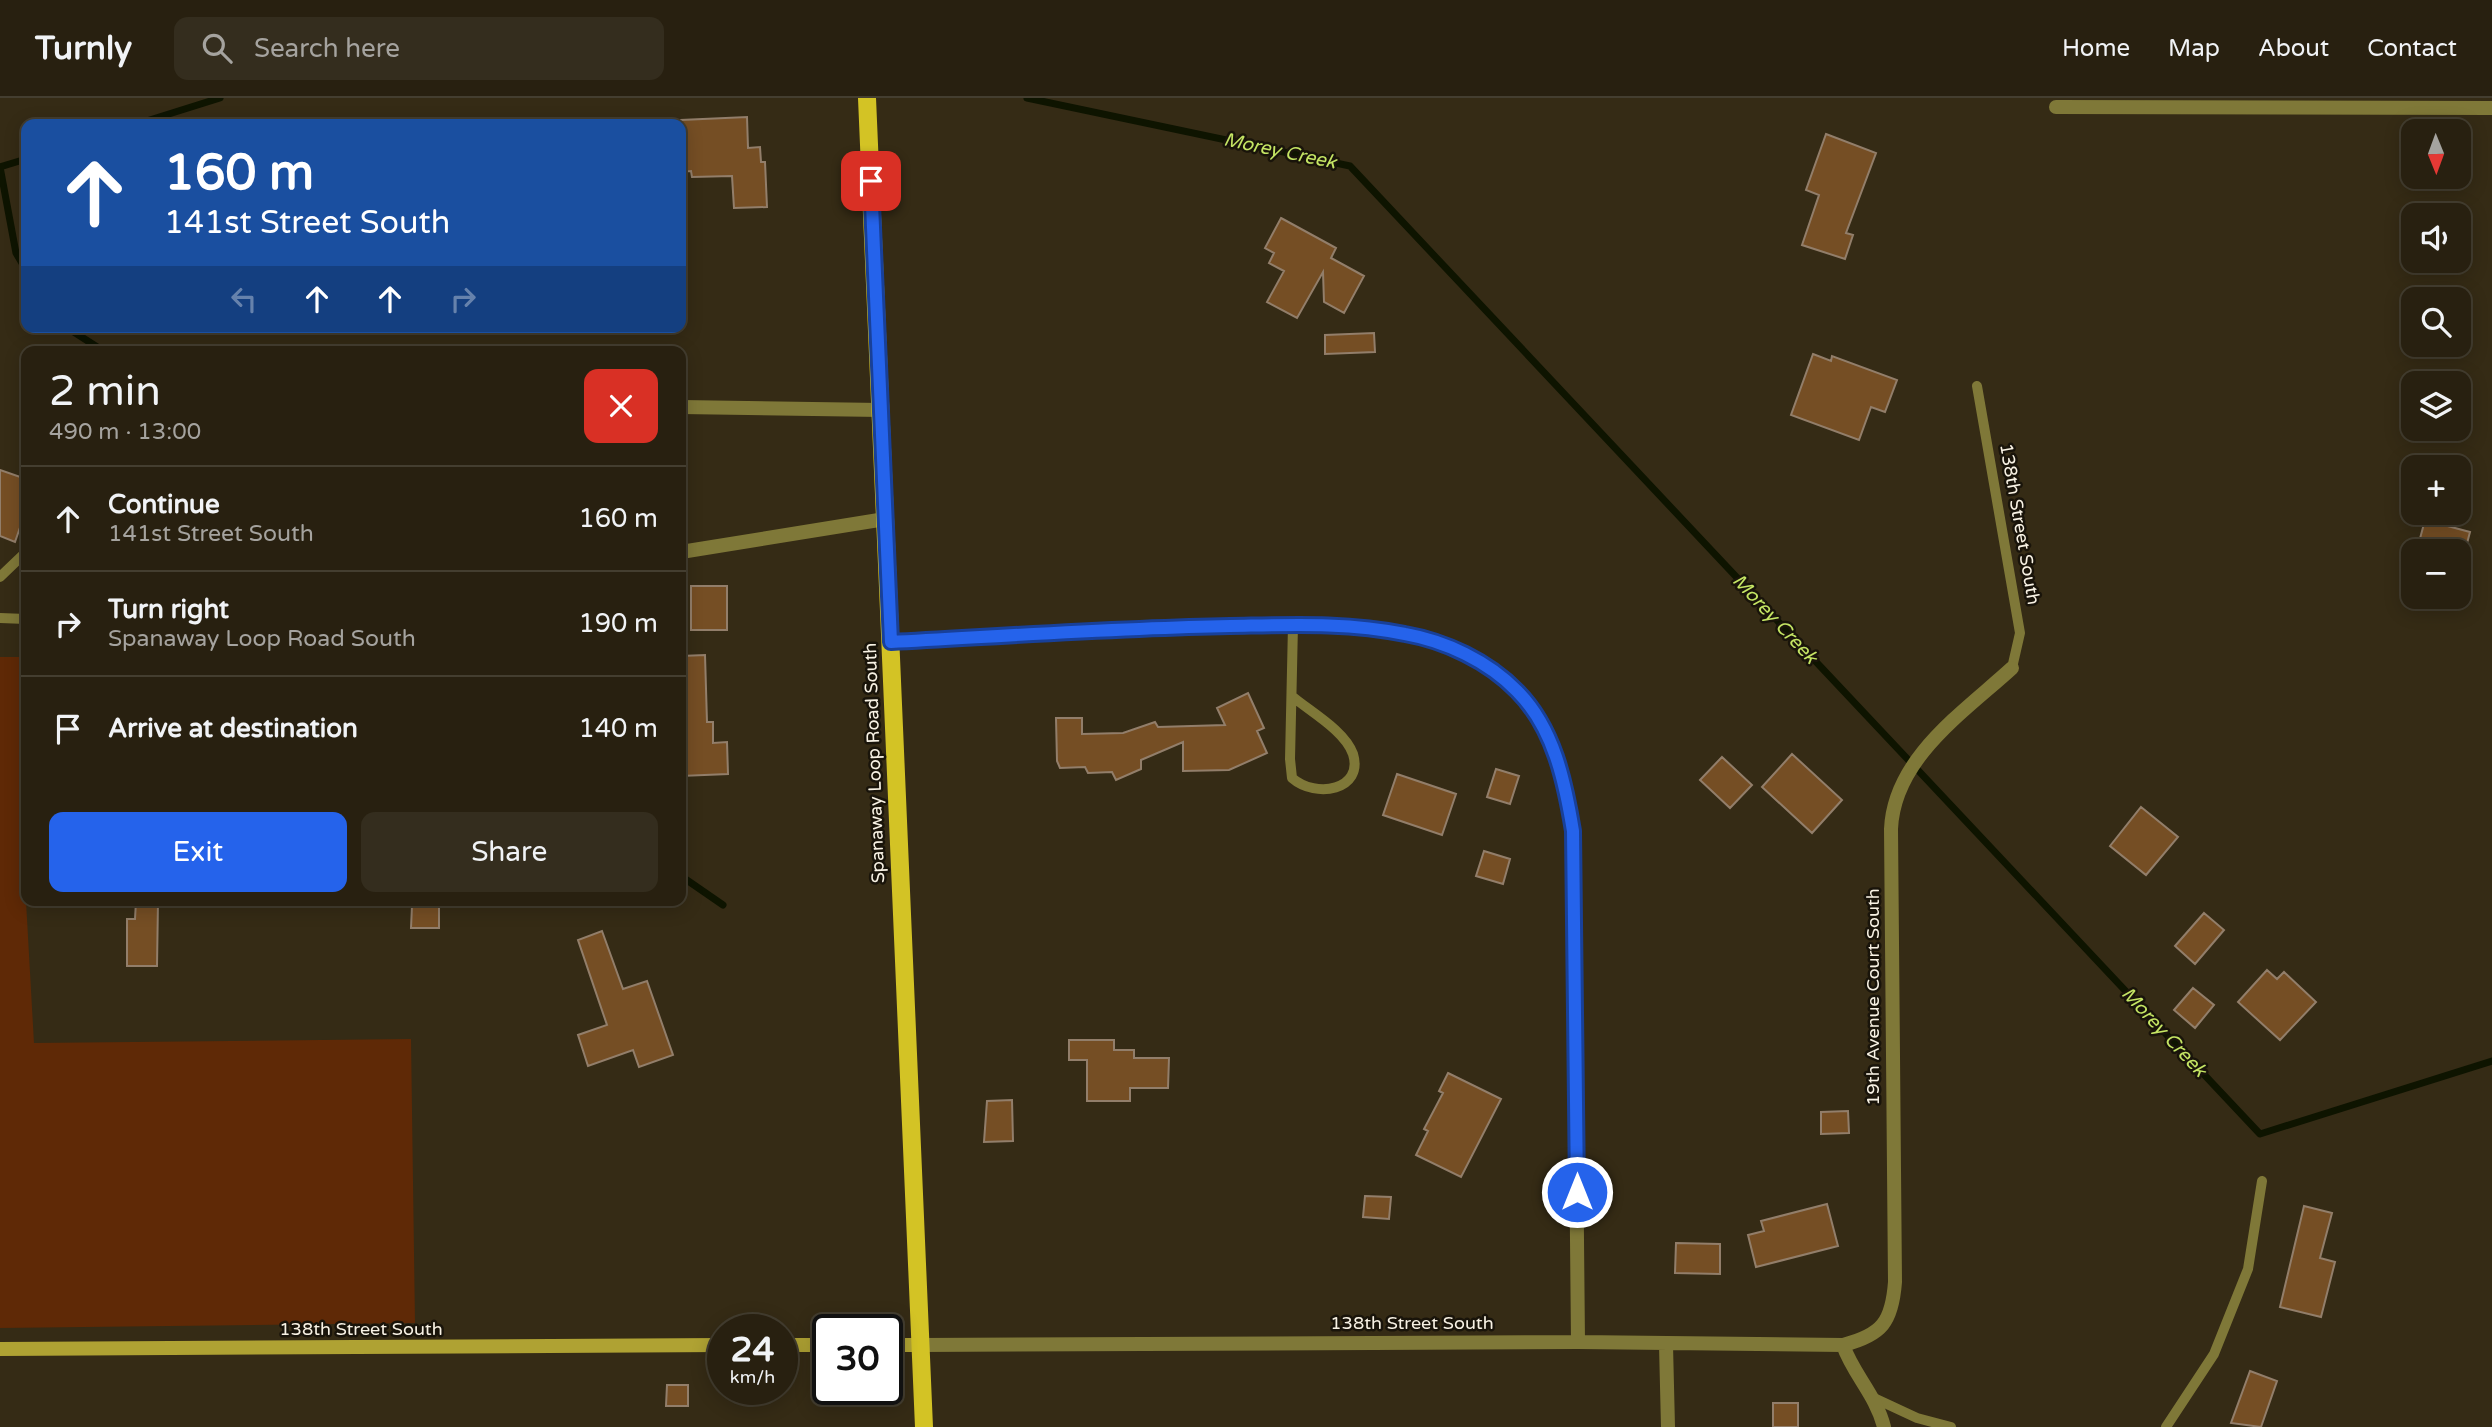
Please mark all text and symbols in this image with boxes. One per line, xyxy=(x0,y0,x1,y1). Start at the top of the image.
search box xyxy=(174,17,664,80)
text: Turnly xyxy=(35,29,132,68)
icon: search xyxy=(198,29,236,67)
text: Search here xyxy=(254,33,400,64)
text: Home xyxy=(2062,34,2130,63)
text: Map xyxy=(2168,34,2220,63)
text: About xyxy=(2258,34,2329,63)
text: Contact xyxy=(2367,34,2457,63)
north arrow xyxy=(2401,119,2471,189)
map controls xyxy=(2401,119,2471,609)
water label: Morey Creek xyxy=(1222,128,1340,174)
text: 160 m xyxy=(164,144,314,203)
icon: ahead xyxy=(49,147,140,238)
pin xyxy=(841,151,901,211)
icon: arrive xyxy=(852,162,890,200)
button: sound xyxy=(2401,203,2471,273)
text: 141st Street South xyxy=(164,204,450,242)
icon: left xyxy=(225,280,263,318)
icon: ahead xyxy=(298,280,336,318)
icon: ahead xyxy=(371,280,409,318)
icon: right xyxy=(444,280,482,318)
button: search xyxy=(2401,287,2471,357)
text: 2 min xyxy=(49,366,161,417)
button: close xyxy=(584,369,658,443)
button: layers xyxy=(2401,371,2471,441)
text: 490 m · 13:00 xyxy=(49,418,201,446)
street label: 138th Street South xyxy=(1995,442,2045,606)
button: + xyxy=(2401,455,2471,525)
text: Continue xyxy=(108,489,220,520)
icon: ahead xyxy=(49,500,87,538)
text: 160 m xyxy=(578,503,658,534)
text: 141st Street South xyxy=(108,520,314,548)
button: − xyxy=(2401,539,2471,609)
water label: Morey Creek xyxy=(1728,570,1823,670)
text: Turn right xyxy=(108,594,229,625)
icon: right xyxy=(49,605,87,643)
text: 190 m xyxy=(578,608,658,639)
text: Spanaway Loop Road South xyxy=(108,625,416,653)
street label: Spanaway Loop Road South xyxy=(859,642,889,884)
icon: arrive xyxy=(49,710,87,748)
text: Arrive at destination xyxy=(108,713,358,744)
text: 140 m xyxy=(578,713,658,744)
button: Exit xyxy=(49,812,347,892)
button: Share xyxy=(361,812,658,892)
street label: 19th Avenue Court South xyxy=(1862,888,1884,1106)
water label: Morey Creek xyxy=(2117,983,2212,1083)
position arrow xyxy=(1540,1155,1614,1229)
street label: 138th Street South xyxy=(1330,1312,1494,1334)
speed limit sign: 30 xyxy=(812,1314,903,1405)
street label: 138th Street South xyxy=(279,1318,443,1340)
text: 24 xyxy=(731,1329,774,1371)
text: km/h xyxy=(730,1366,775,1388)

